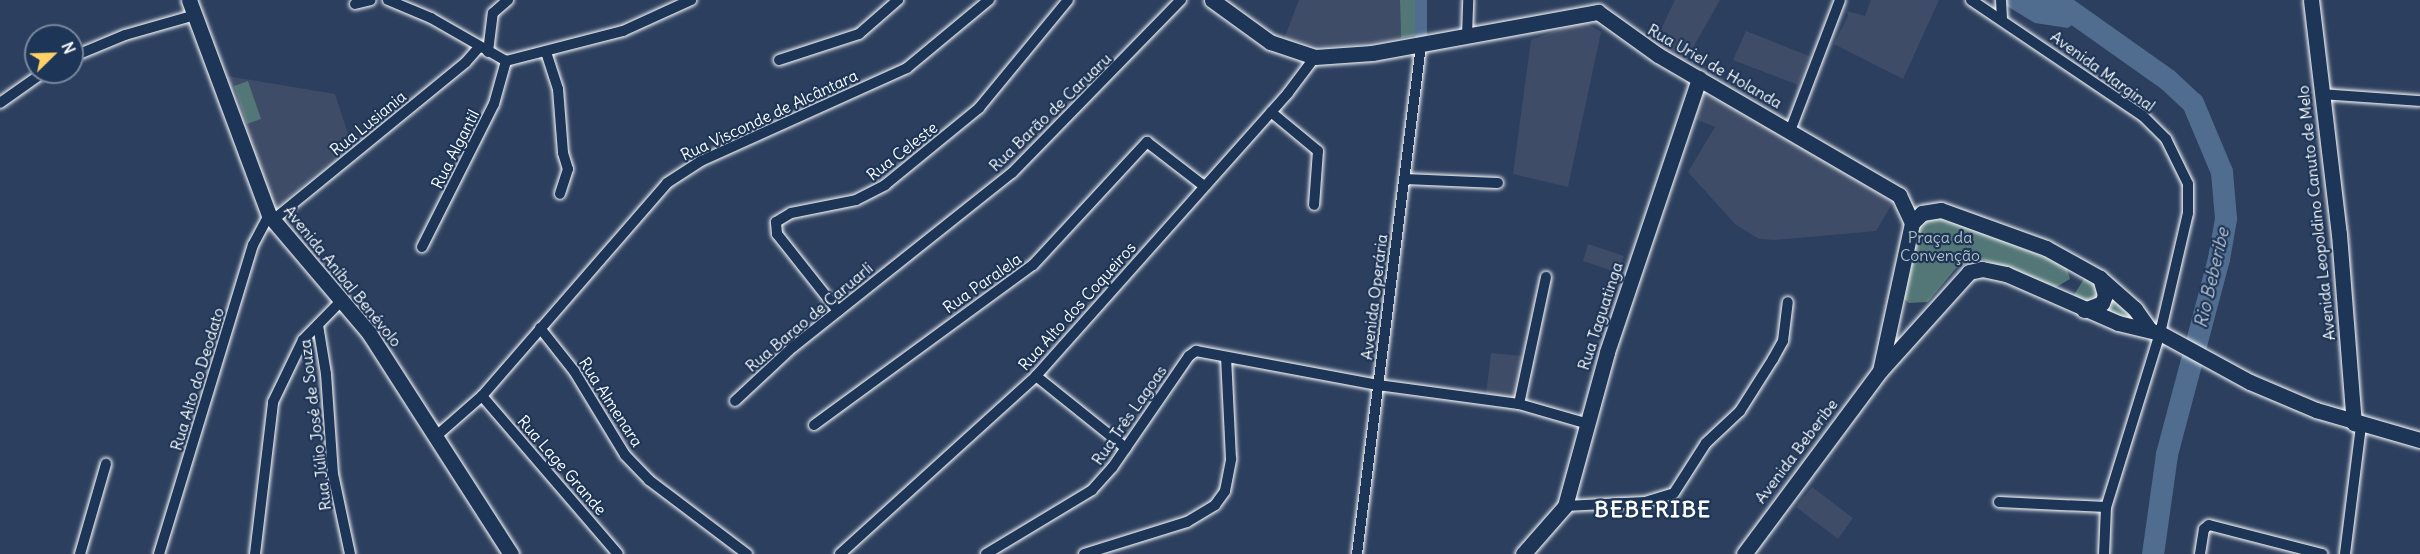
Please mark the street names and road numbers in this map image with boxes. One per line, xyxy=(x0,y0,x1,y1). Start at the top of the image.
street label: Rua Uriel de Holanda xyxy=(1644,20,1786,112)
street label: Avenida Marginal xyxy=(2047,27,2159,115)
street label: Rua Barão de Caruaru xyxy=(985,49,1115,175)
street label: Rua Visconde de Alcântara xyxy=(677,65,861,165)
street label: Avenida Leopoldino Canuto de Melo xyxy=(2293,84,2339,342)
street label: Rua Lusiania xyxy=(326,87,410,159)
street label: Rua Algantil xyxy=(427,106,483,192)
street label: Rua Celeste xyxy=(863,117,941,185)
street label: Avenida Aníbal Benévolo xyxy=(280,201,406,351)
street label: Avenida Operária xyxy=(1357,233,1391,361)
street label: Rua Alto dos Coqueiros xyxy=(1014,238,1140,374)
street label: Rua Paralela xyxy=(939,249,1025,317)
street label: Rua Barao de Caruarli xyxy=(742,258,876,376)
street label: Rua Taguatinga xyxy=(1574,260,1626,372)
street label: Rua Alto do Deodato xyxy=(166,305,228,453)
street label: Rua Júlio José de Souza xyxy=(295,338,335,512)
street label: Rua Almenara xyxy=(575,354,647,450)
street label: Rua Três Lagoas xyxy=(1087,361,1171,469)
street label: Avenida Beberibe xyxy=(1750,395,1842,507)
street label: Rua Lage Grande xyxy=(514,411,610,519)

